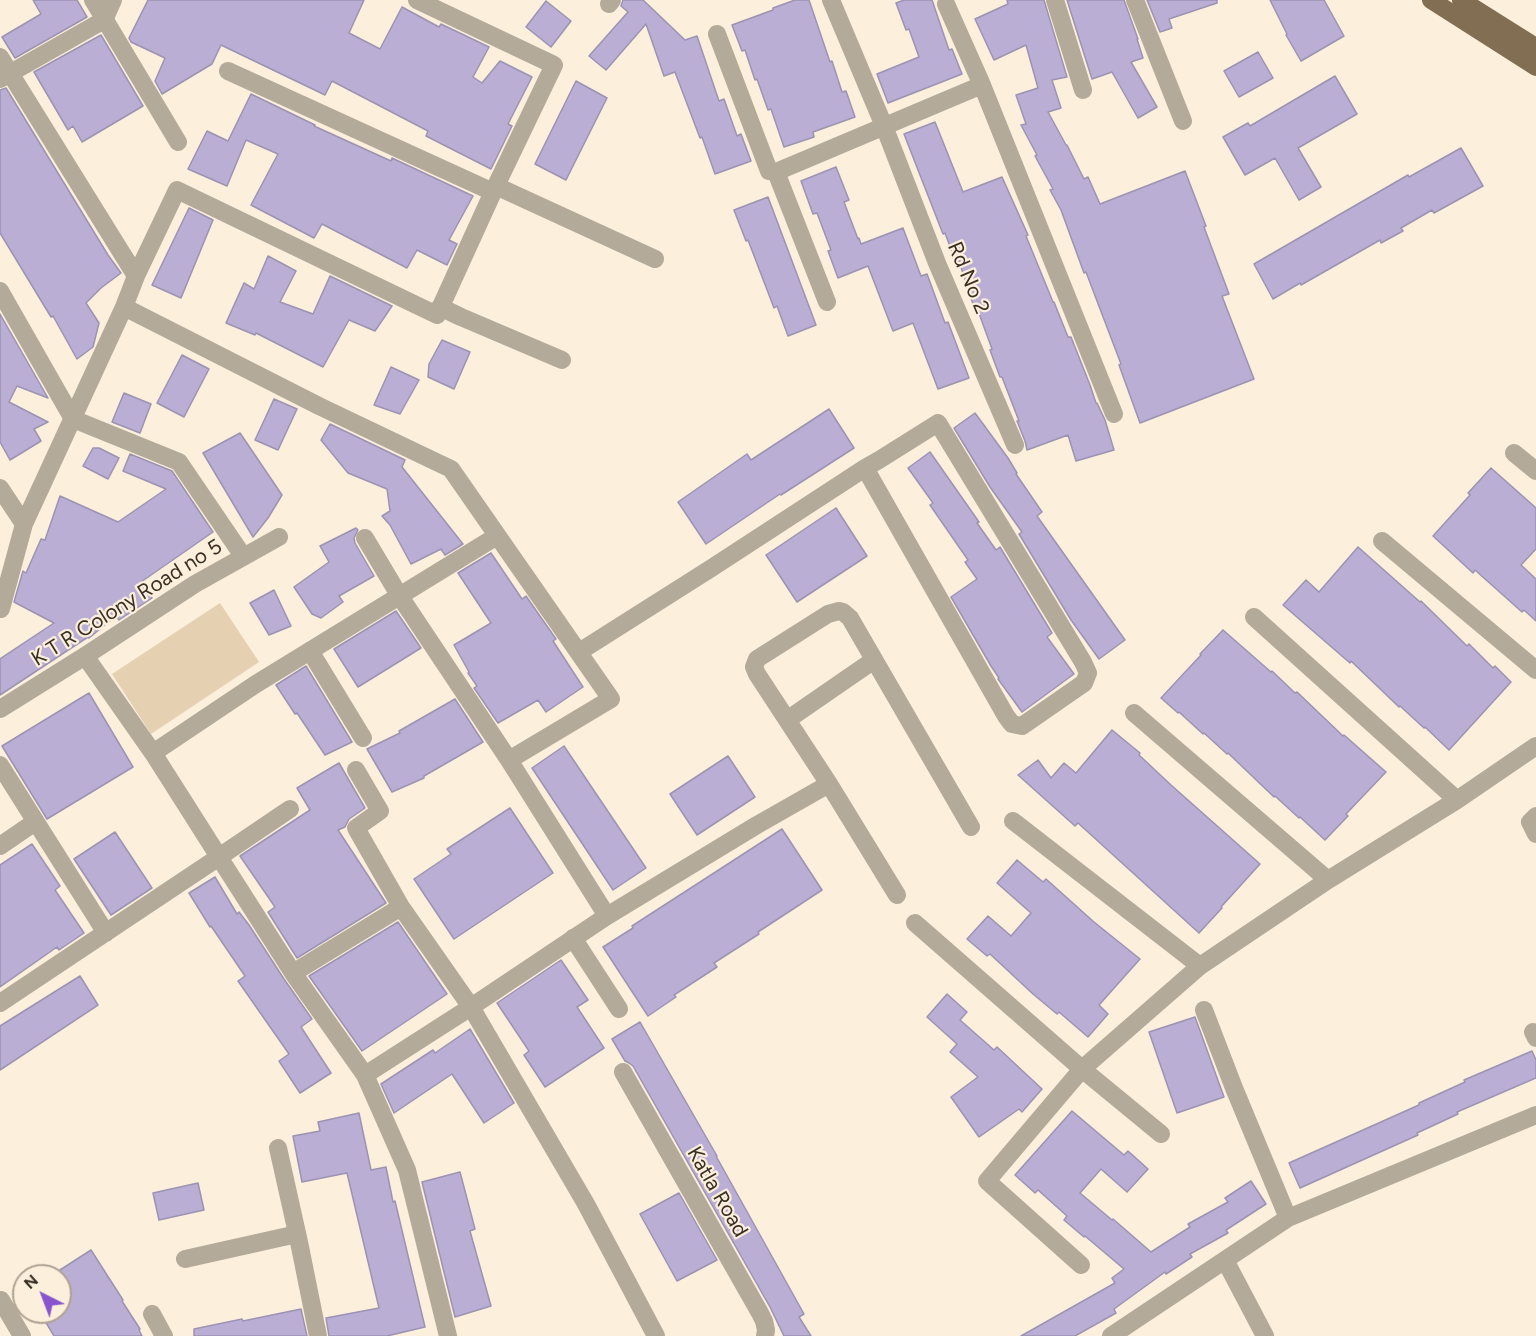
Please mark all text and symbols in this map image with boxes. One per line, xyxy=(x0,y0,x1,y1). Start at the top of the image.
street label: Rd No 2 xyxy=(942,238,994,318)
street label: K T R Colony Road no 5 xyxy=(27,534,227,672)
street label: Katla Road xyxy=(681,1142,753,1242)
north arrow xyxy=(12,1264,72,1324)
text: N xyxy=(20,1271,42,1293)

